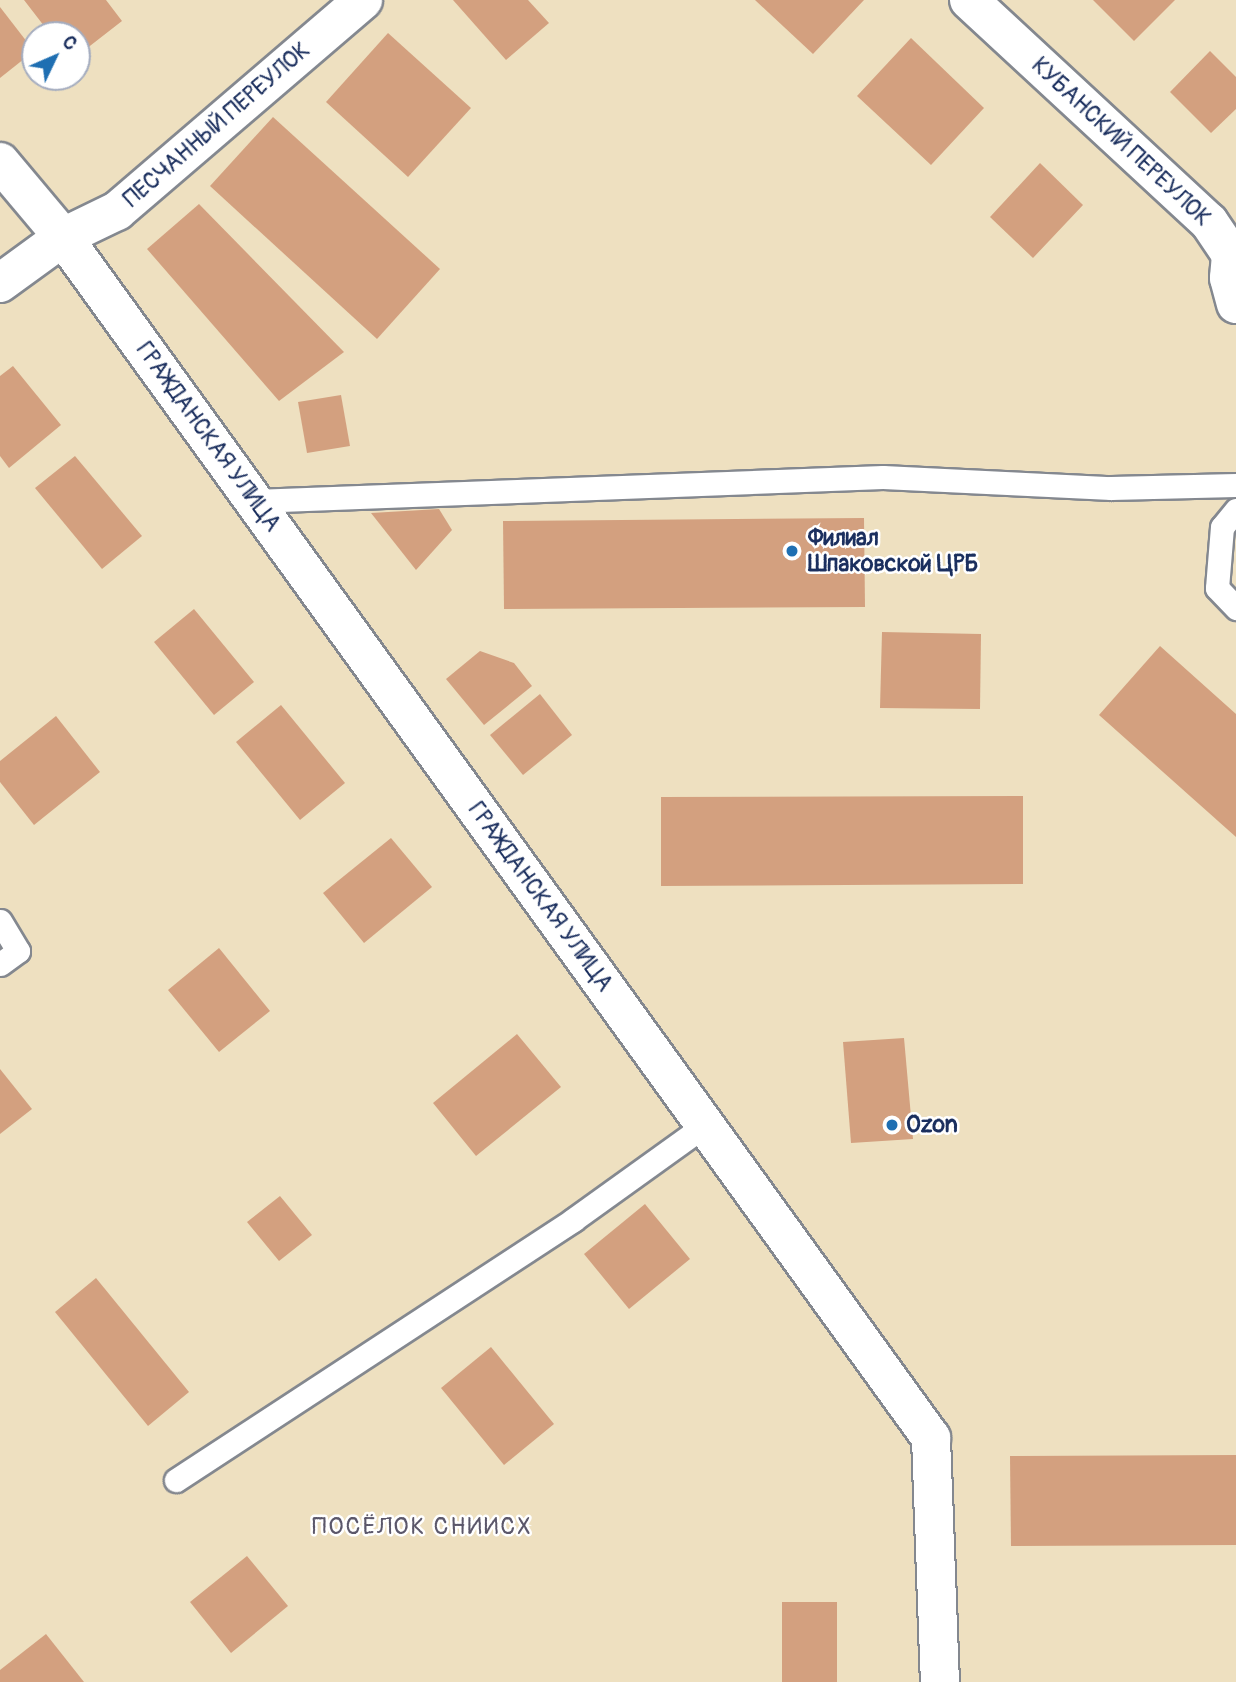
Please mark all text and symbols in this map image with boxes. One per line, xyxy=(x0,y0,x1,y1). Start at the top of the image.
north arrow xyxy=(21,21,91,91)
text: С xyxy=(57,30,82,55)
street label: ПЕСЧАННЫЙ ПЕРЕУЛОК xyxy=(118,37,316,213)
street label: КУБАНСКИЙ ПЕРЕУЛОК xyxy=(1026,52,1216,232)
street label: ГРАЖДАНСКАЯ УЛИЦА xyxy=(130,337,286,537)
place label: Филиал Шпаковской ЦРБ xyxy=(808,524,978,578)
marker: Филиал Шпаковской ЦРБ xyxy=(782,541,802,561)
street label: ГРАЖДАНСКАЯ УЛИЦА xyxy=(462,797,618,997)
place label: Ozon xyxy=(906,1111,958,1139)
marker: Ozon xyxy=(884,1117,900,1133)
district label: ПОСЁЛОК СНИИСХ xyxy=(314,1513,530,1541)

